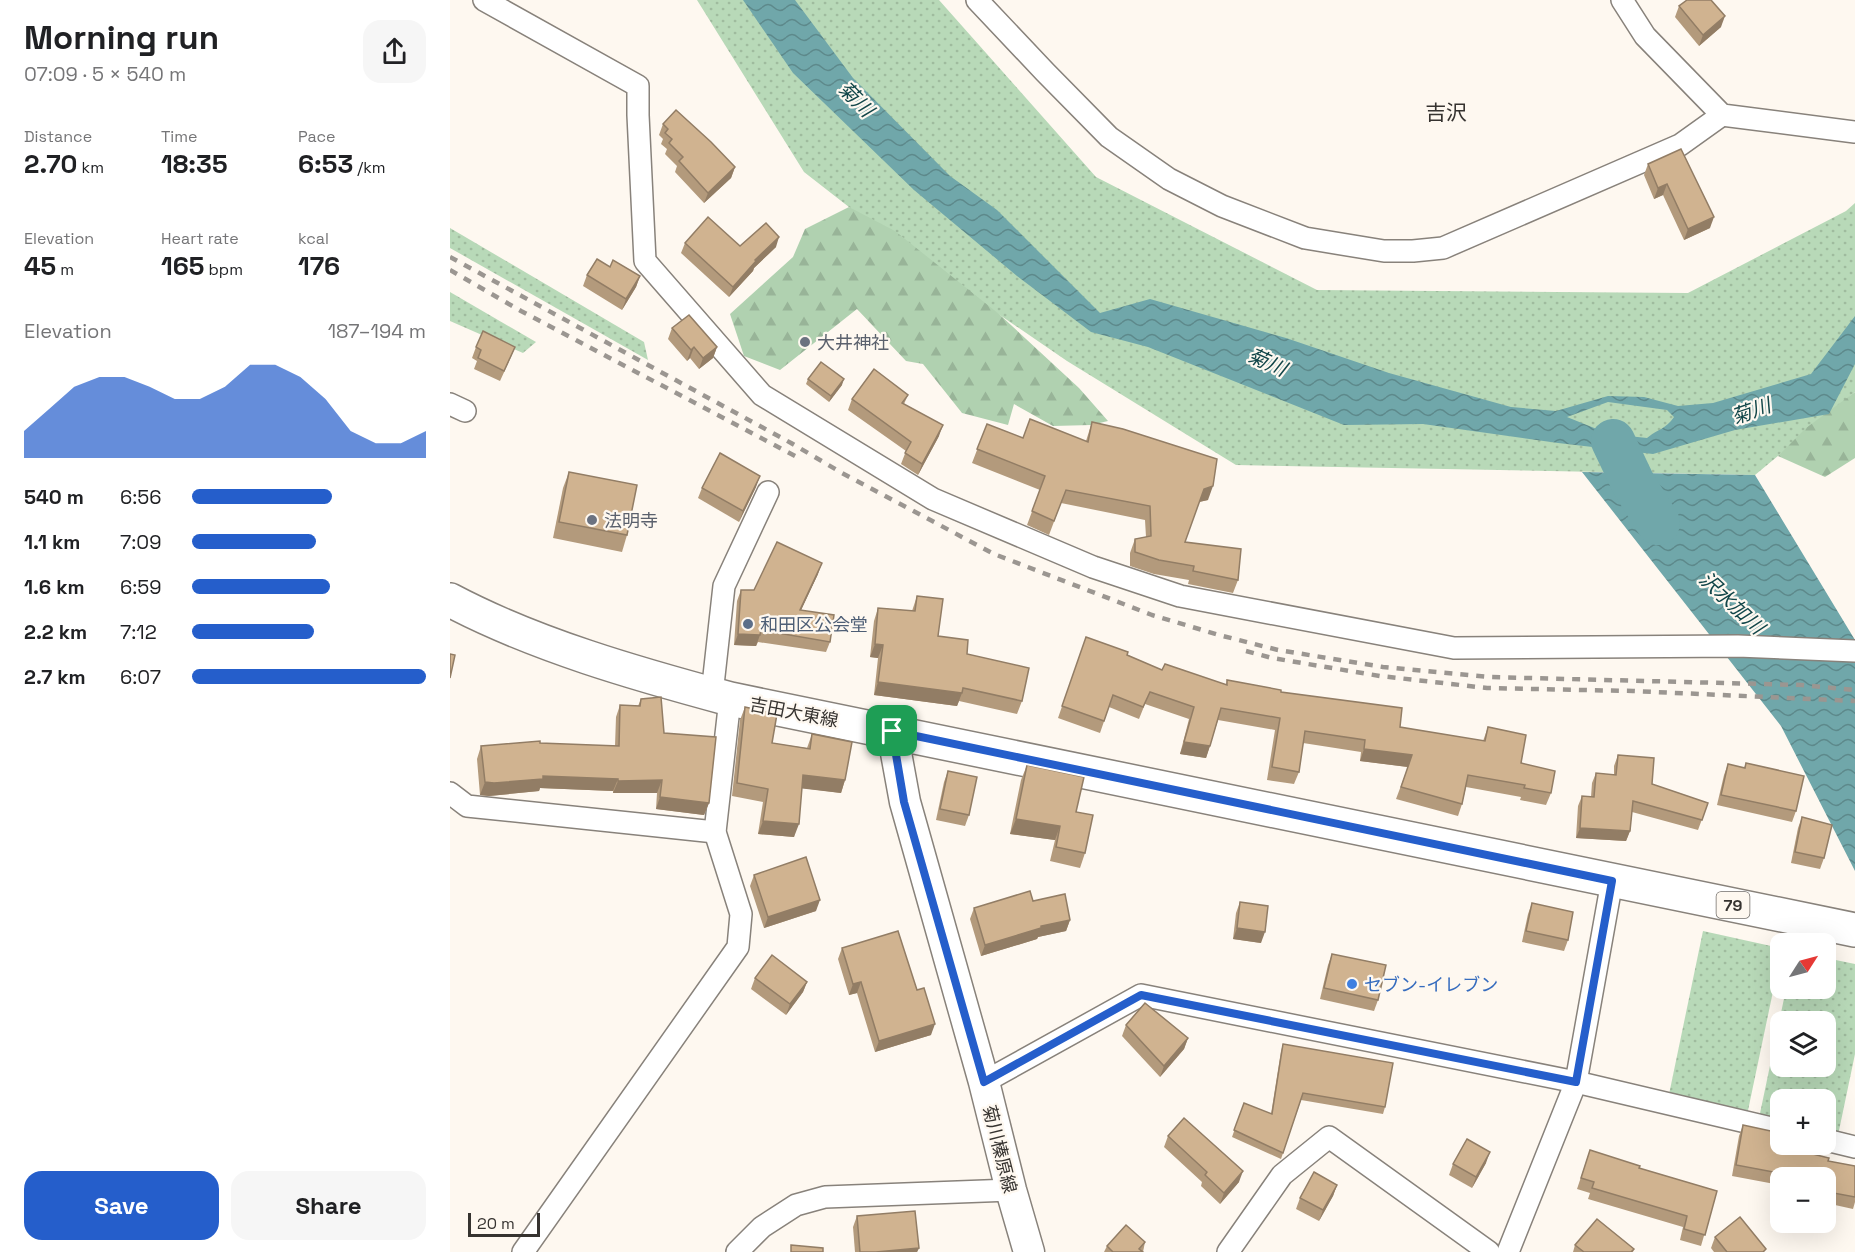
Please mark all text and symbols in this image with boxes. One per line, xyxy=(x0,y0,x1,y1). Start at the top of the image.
text: Morning run xyxy=(24,17,219,59)
button: share xyxy=(363,20,426,83)
text: 07:09 · 5 × 540 m xyxy=(24,61,186,87)
water label: 菊川 xyxy=(833,76,881,124)
district label: 吉沢 xyxy=(1425,99,1467,126)
text: Distance xyxy=(24,126,92,147)
text: Time xyxy=(161,126,197,147)
text: Pace xyxy=(298,126,335,147)
text: 2.70 xyxy=(24,147,77,181)
text: 18:35 xyxy=(161,147,228,181)
text: 6:53 xyxy=(298,147,353,181)
text: km xyxy=(77,157,104,178)
text: /km xyxy=(353,157,386,178)
text: Elevation xyxy=(24,228,94,249)
text: Heart rate xyxy=(161,228,239,249)
text: kcal xyxy=(298,228,329,249)
text: 45 xyxy=(24,249,56,283)
text: 165 xyxy=(161,249,204,283)
text: 176 xyxy=(298,249,340,283)
text: m xyxy=(56,259,74,280)
text: bpm xyxy=(204,259,243,280)
text: Elevation xyxy=(24,318,112,344)
text: 187–194 m xyxy=(328,318,426,344)
place label: 大井神社 xyxy=(817,331,889,354)
marker: 大井神社 xyxy=(798,335,812,349)
water label: 菊川 xyxy=(1243,342,1292,383)
water label: 菊川 xyxy=(1728,392,1776,430)
text: 540 m xyxy=(24,484,84,510)
text: 6:56 xyxy=(120,484,162,510)
place label: 法明寺 xyxy=(604,509,658,532)
marker: 法明寺 xyxy=(585,513,599,527)
text: 1.1 km xyxy=(24,529,80,555)
text: 7:09 xyxy=(120,529,161,555)
water label: 沢水加川 xyxy=(1694,566,1772,641)
text: 1.6 km xyxy=(24,574,85,600)
text: 6:59 xyxy=(120,574,162,600)
place label: 和田区公会堂 xyxy=(760,613,868,636)
marker: 和田区公会堂 xyxy=(741,617,755,631)
text: 2.2 km xyxy=(24,619,87,645)
text: 7:12 xyxy=(120,619,157,645)
text: 2.7 km xyxy=(24,664,86,690)
text: 6:07 xyxy=(120,664,161,690)
street label: 吉田大東線 xyxy=(748,692,840,732)
pin xyxy=(866,705,917,756)
icon: arrive xyxy=(875,714,908,747)
road number: 79 xyxy=(1716,892,1750,918)
north arrow xyxy=(1770,933,1836,999)
map controls xyxy=(1770,933,1836,1233)
place label: セブン-イレブン xyxy=(1364,973,1498,996)
marker: セブン-イレブン xyxy=(1345,977,1359,991)
button: layers xyxy=(1770,1011,1836,1077)
button: + xyxy=(1770,1089,1836,1155)
street label: 菊川榛原線 xyxy=(978,1103,1022,1195)
button: − xyxy=(1770,1167,1836,1233)
button: Save xyxy=(24,1171,219,1240)
button: Share xyxy=(231,1171,426,1240)
scale bar xyxy=(468,1210,540,1238)
text: 20 m xyxy=(477,1213,515,1234)

